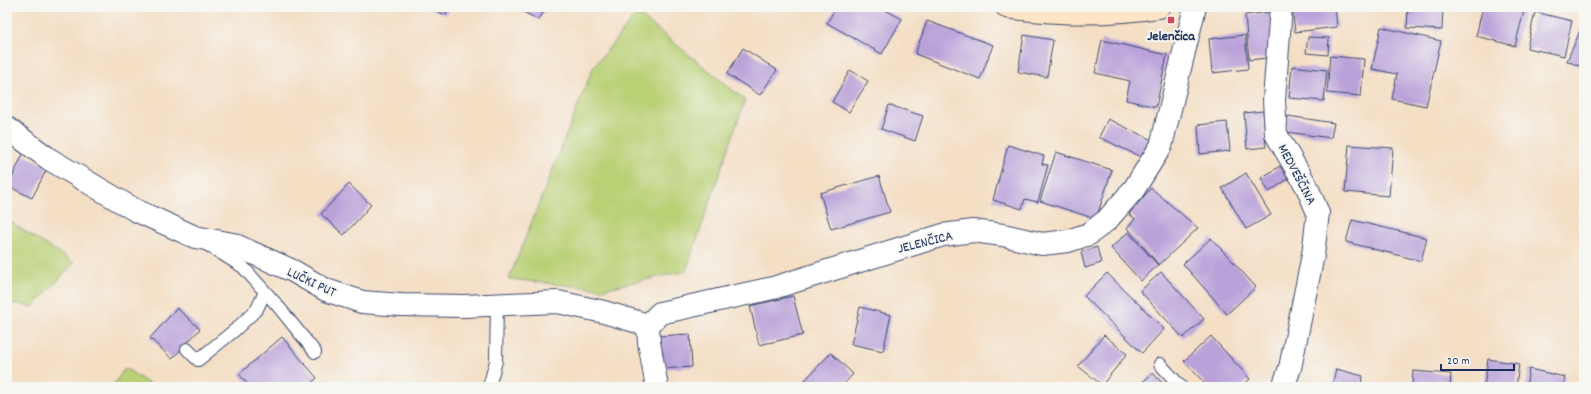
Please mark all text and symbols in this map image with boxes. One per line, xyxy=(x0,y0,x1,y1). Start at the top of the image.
marker: Jelenčica xyxy=(1166,15,1176,25)
place label: Jelenčica xyxy=(1147,27,1196,47)
street label: MEDVEŠČINA xyxy=(1272,141,1321,209)
street label: JELENČICA xyxy=(896,226,956,259)
street label: LUČKI PUT xyxy=(283,263,339,303)
scale bar xyxy=(1441,346,1514,372)
text: 20 m xyxy=(1447,353,1470,370)

